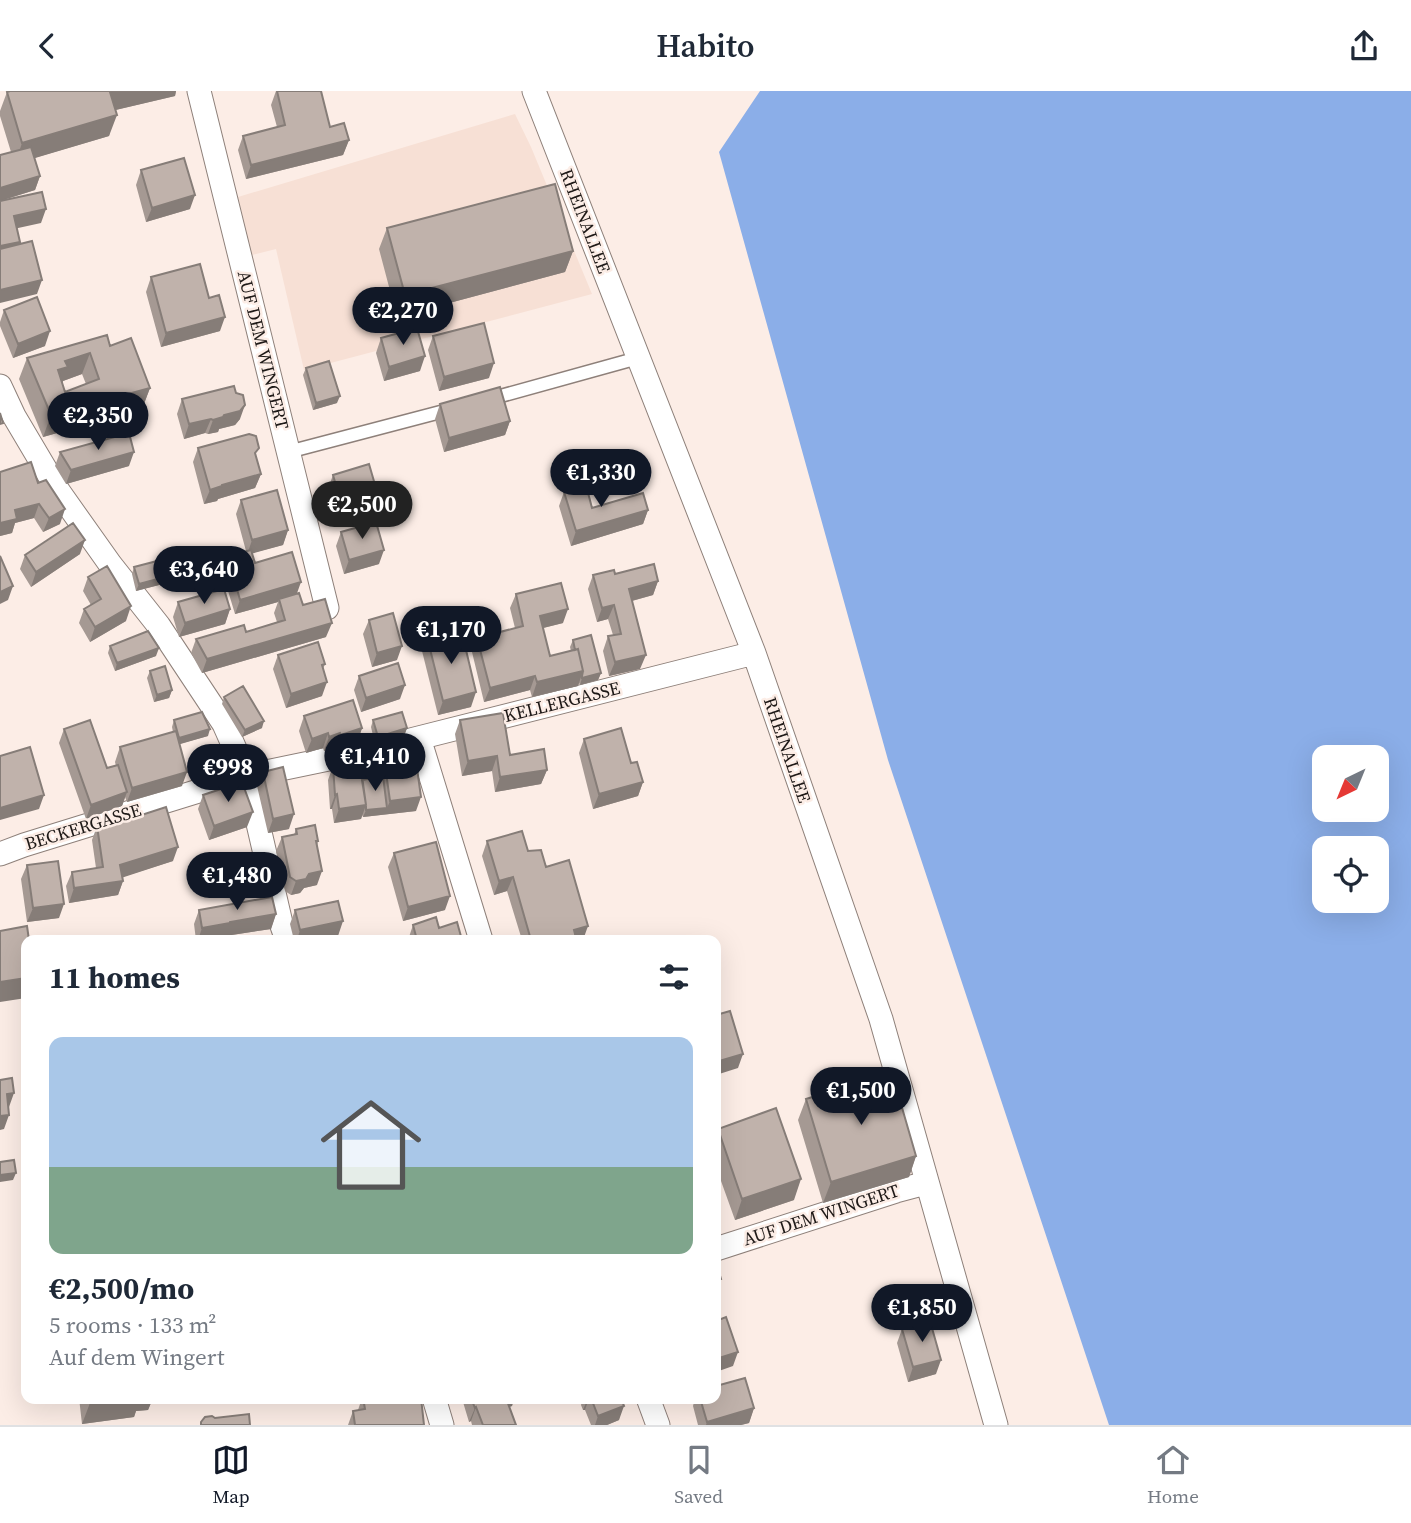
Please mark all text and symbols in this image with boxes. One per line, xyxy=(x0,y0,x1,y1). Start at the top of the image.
text: Habito xyxy=(656,24,755,68)
icon: back xyxy=(28,27,66,65)
icon: share xyxy=(1345,27,1383,65)
street label: RHEINALLEE xyxy=(554,165,617,277)
street label: AUF DEM WINGERT xyxy=(232,268,295,432)
pin: €2,270 xyxy=(346,287,460,347)
text: €2,270 xyxy=(368,294,438,326)
pin: €2,350 xyxy=(41,393,155,452)
text: €2,350 xyxy=(63,399,133,431)
pin: €1,330 xyxy=(544,449,658,509)
text: €1,330 xyxy=(566,456,636,488)
pin: €2,500 xyxy=(305,482,419,541)
text: €2,500 xyxy=(327,488,397,520)
pin: €3,640 xyxy=(147,547,261,606)
text: €3,640 xyxy=(169,553,239,585)
pin: €1,170 xyxy=(394,607,508,666)
text: €1,170 xyxy=(416,613,486,645)
street label: KELLERGASSE xyxy=(501,675,623,728)
street label: RHEINALLEE xyxy=(758,694,817,806)
pin: €1,410 xyxy=(318,733,432,793)
text: €1,410 xyxy=(340,740,410,772)
pin: €998 xyxy=(187,745,269,804)
north arrow xyxy=(1312,745,1390,823)
map controls xyxy=(1312,745,1389,913)
text: €998 xyxy=(203,751,253,783)
street label: BECKERGASSE xyxy=(22,797,144,856)
button: locate xyxy=(1312,836,1389,913)
pin: €1,480 xyxy=(180,853,294,912)
text: €1,480 xyxy=(202,859,272,891)
text: 11 homes xyxy=(49,957,180,998)
icon: filters xyxy=(655,958,693,996)
pin: €1,500 xyxy=(804,1067,918,1127)
text: €1,500 xyxy=(826,1074,896,1106)
icon: home xyxy=(308,1082,434,1208)
street label: AUF DEM WINGERT xyxy=(740,1177,902,1252)
text: €2,500/mo xyxy=(49,1268,194,1309)
pin: €1,850 xyxy=(865,1285,979,1344)
text: €1,850 xyxy=(887,1291,957,1323)
text: 5 rooms · 133 m² xyxy=(49,1309,216,1341)
text: Auf dem Wingert xyxy=(49,1341,224,1373)
tab: Map xyxy=(212,1441,250,1509)
tab: Saved xyxy=(674,1441,723,1509)
tab: Home xyxy=(1147,1441,1199,1509)

